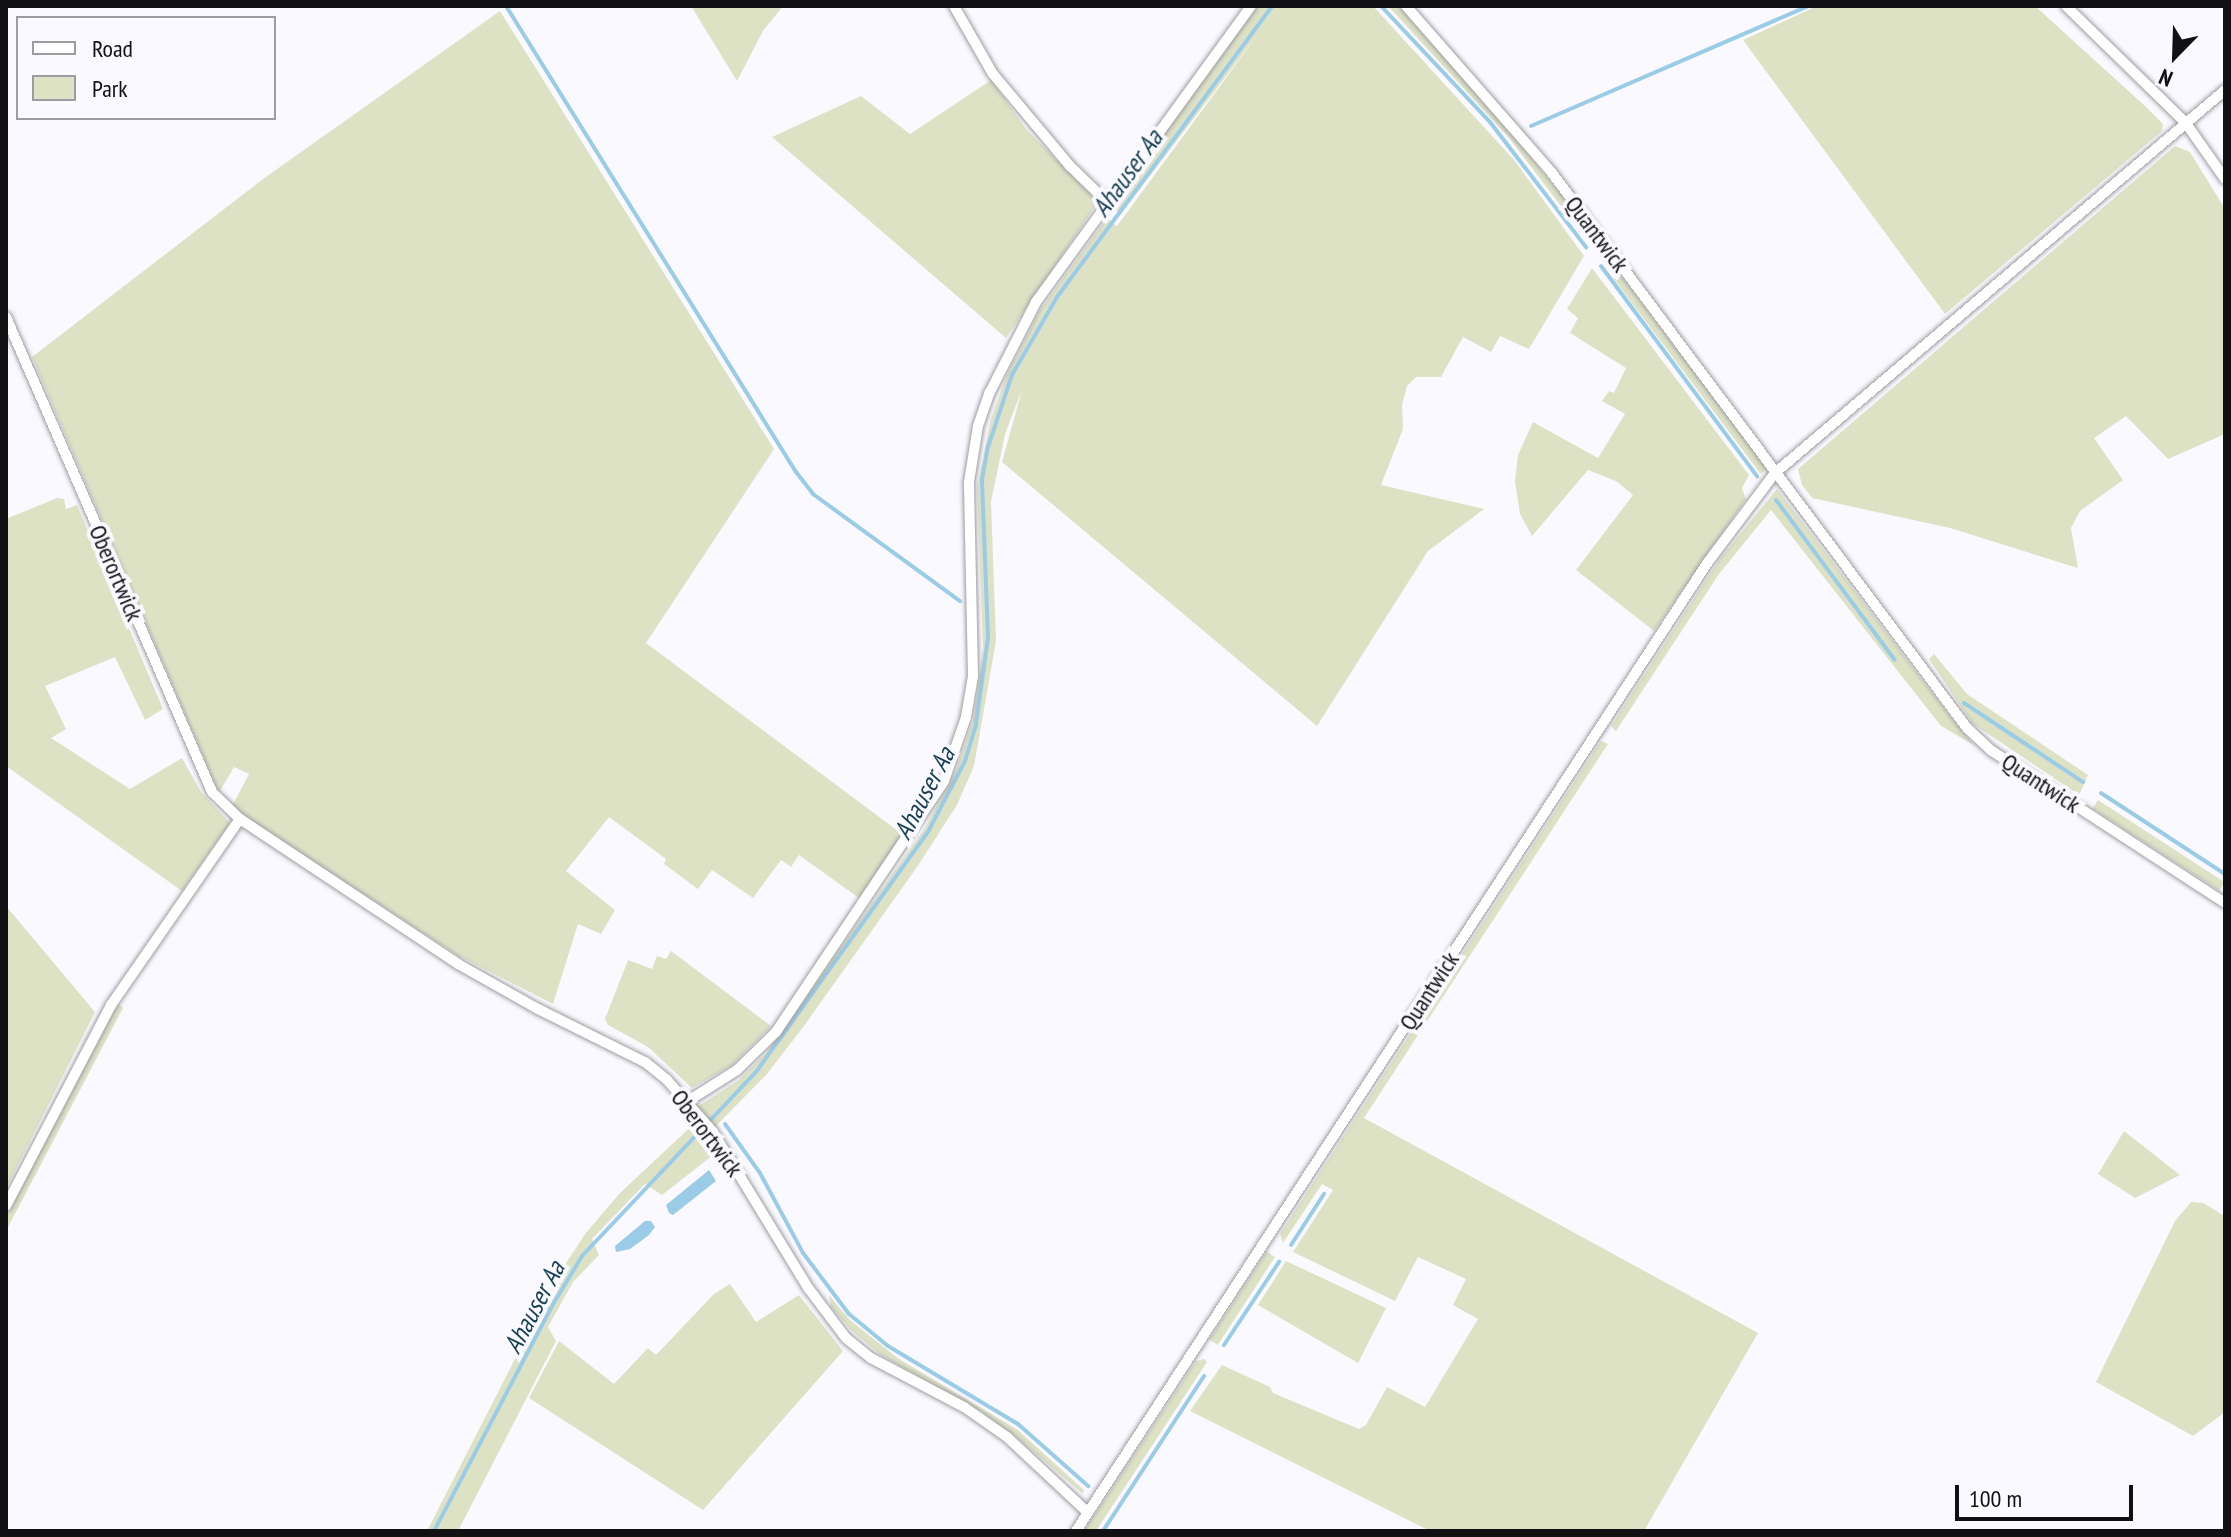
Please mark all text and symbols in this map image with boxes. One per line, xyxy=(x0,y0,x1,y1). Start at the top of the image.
legend xyxy=(16,16,276,120)
north arrow xyxy=(2135,16,2215,96)
text: Road xyxy=(92,33,133,64)
text: N xyxy=(2155,63,2177,93)
text: Park xyxy=(92,73,128,104)
water label: Ahauser Aa xyxy=(1085,123,1169,223)
street label: Quantwick xyxy=(1559,190,1635,278)
street label: Oberortwick xyxy=(83,521,149,625)
water label: Ahauser Aa xyxy=(887,741,961,845)
street label: Quantwick xyxy=(1996,747,2086,819)
street label: Quantwick xyxy=(1393,946,1465,1036)
street label: Oberortwick xyxy=(665,1084,749,1182)
water label: Ahauser Aa xyxy=(497,1255,571,1359)
scale bar xyxy=(1959,1469,2137,1519)
text: 100 m xyxy=(1969,1483,2022,1514)

